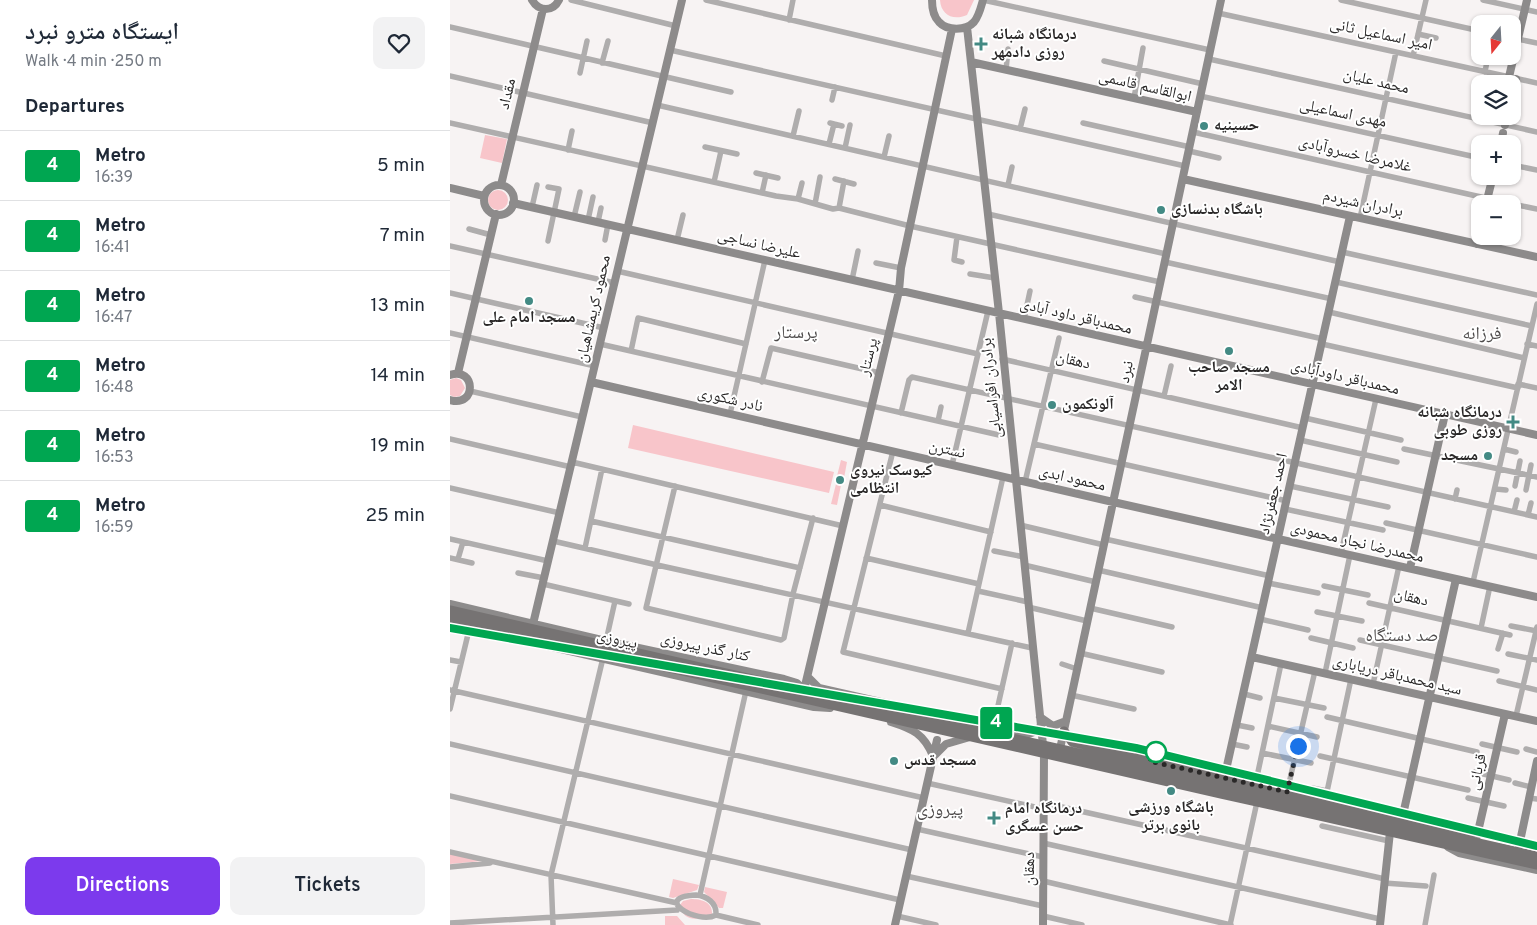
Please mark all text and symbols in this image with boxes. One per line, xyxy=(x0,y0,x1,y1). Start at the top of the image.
street label: امیر اسماعیل ثانی xyxy=(1328,14,1434,56)
north arrow xyxy=(1471,15,1521,65)
map controls xyxy=(1471,15,1521,245)
button: heart xyxy=(373,17,425,69)
text: ایستگاه مترو نبرد xyxy=(25,18,179,48)
place label: درمانگاه شبانه روزی دادمهر xyxy=(991,25,1077,63)
marker: درمانگاه شبانه روزی دادمهر xyxy=(974,37,988,51)
text: Walk · 4 min · 250 m xyxy=(25,52,162,72)
street label: محمد علیان xyxy=(1341,65,1411,99)
street label: ابوالقاسم قاسمی xyxy=(1097,67,1193,107)
button: layers xyxy=(1471,75,1521,125)
street label: مقداد xyxy=(495,76,521,112)
text: Departures xyxy=(25,95,125,119)
street label: مهدی اسماعیلی xyxy=(1298,95,1388,133)
place label: حسینیه xyxy=(1214,116,1259,136)
marker: حسینیه xyxy=(1198,120,1210,132)
street label: غلامرضا خسروآبادی xyxy=(1296,132,1414,178)
button: + xyxy=(1471,135,1521,185)
text: Metro xyxy=(95,144,146,168)
text: 4 xyxy=(47,154,58,177)
text: 5 min xyxy=(377,154,425,178)
text: 16:39 xyxy=(95,168,133,188)
street label: برادران شیردم xyxy=(1321,186,1405,222)
button: − xyxy=(1471,195,1521,245)
place label: باشگاه بدنسازی xyxy=(1171,200,1263,220)
marker: باشگاه بدنسازی xyxy=(1155,204,1167,216)
text: Metro xyxy=(95,214,146,238)
text: 4 xyxy=(47,224,58,247)
text: 7 min xyxy=(380,224,425,248)
street label: علیرضا نساجی xyxy=(715,226,803,264)
text: 16:41 xyxy=(95,238,130,258)
street label: محمود کریمشاهیان xyxy=(572,253,616,365)
text: Metro xyxy=(95,284,146,308)
text: 4 xyxy=(47,294,58,317)
text: 13 min xyxy=(370,294,425,318)
street label: محمدباقر داود آبادی xyxy=(1018,294,1134,340)
marker: مسجد امام علی xyxy=(523,295,535,307)
text: 16:47 xyxy=(95,308,132,328)
place label: مسجد امام علی xyxy=(483,308,575,328)
district label: پرستار xyxy=(773,322,818,345)
district label: فرزانه xyxy=(1462,323,1502,346)
street label: پرستار xyxy=(854,336,883,379)
street label: برادران افراسیابی xyxy=(977,337,1007,439)
marker: مسجد صاحب الامر xyxy=(1223,345,1235,357)
street label: دهقان xyxy=(1054,347,1092,375)
text: Metro xyxy=(95,354,146,378)
street label: محمدباقر داودآبادی xyxy=(1289,356,1401,400)
place label: مسجد صاحب الامر xyxy=(1188,358,1270,396)
street label: نبرد xyxy=(1115,359,1139,385)
text: 4 xyxy=(47,364,58,387)
text: 14 min xyxy=(370,364,425,388)
text: 16:48 xyxy=(95,378,134,398)
street label: نادر شکوری xyxy=(695,383,765,417)
place label: آلونکمون xyxy=(1062,395,1114,415)
marker: آلونکمون xyxy=(1046,399,1058,411)
place label: درمانگاه شبانه روزی طوبی xyxy=(1417,403,1502,441)
marker: درمانگاه شبانه روزی طوبی xyxy=(1506,415,1520,429)
text: Metro xyxy=(95,424,146,448)
text: 4 xyxy=(47,434,58,457)
text: 19 min xyxy=(370,434,425,458)
street label: نسترن xyxy=(927,436,967,464)
place label: مسجد xyxy=(1441,446,1478,466)
text: 16:53 xyxy=(95,448,134,468)
marker: مسجد xyxy=(1482,450,1494,462)
street label: احمد جعفرنژاد xyxy=(1255,451,1293,537)
place label: کیوسک نیروی انتظامی xyxy=(850,461,933,499)
street label: محمود ابدی xyxy=(1037,462,1107,496)
marker: کیوسک نیروی انتظامی xyxy=(834,474,846,486)
text: Metro xyxy=(95,494,146,518)
text: 4 xyxy=(47,504,58,527)
text: 25 min xyxy=(365,504,425,528)
text: 16:59 xyxy=(95,518,133,538)
street label: محمدرضا نجار محمودی xyxy=(1288,518,1426,568)
street label: دهقان xyxy=(1392,584,1430,612)
district label: صد دستگاه xyxy=(1366,625,1438,648)
street label: پیروزی xyxy=(595,626,640,654)
street label: کنار گذر پیروزی xyxy=(659,629,752,667)
street label: سید محمدباقر دریاباری xyxy=(1330,651,1464,701)
line badge: 4 xyxy=(980,707,1012,739)
text: 4 xyxy=(990,711,1002,734)
your location xyxy=(1286,734,1311,759)
unlabelled marker xyxy=(1145,741,1167,763)
place label: مسجد قدس xyxy=(904,751,977,771)
street label: قربانی xyxy=(1464,752,1492,792)
marker: مسجد قدس xyxy=(888,755,900,767)
marker: باشگاه ورزشی بانوی برتر xyxy=(1165,785,1177,797)
place label: باشگاه ورزشی بانوی برتر xyxy=(1128,798,1214,836)
district label: پیروزی xyxy=(917,799,963,822)
place label: درمانگاه امام حسن عسگری xyxy=(1005,799,1084,837)
marker: درمانگاه امام حسن عسگری xyxy=(987,811,1001,825)
street label: دهقان xyxy=(1020,852,1040,886)
button: Directions xyxy=(25,857,220,915)
button: Tickets xyxy=(230,857,425,915)

